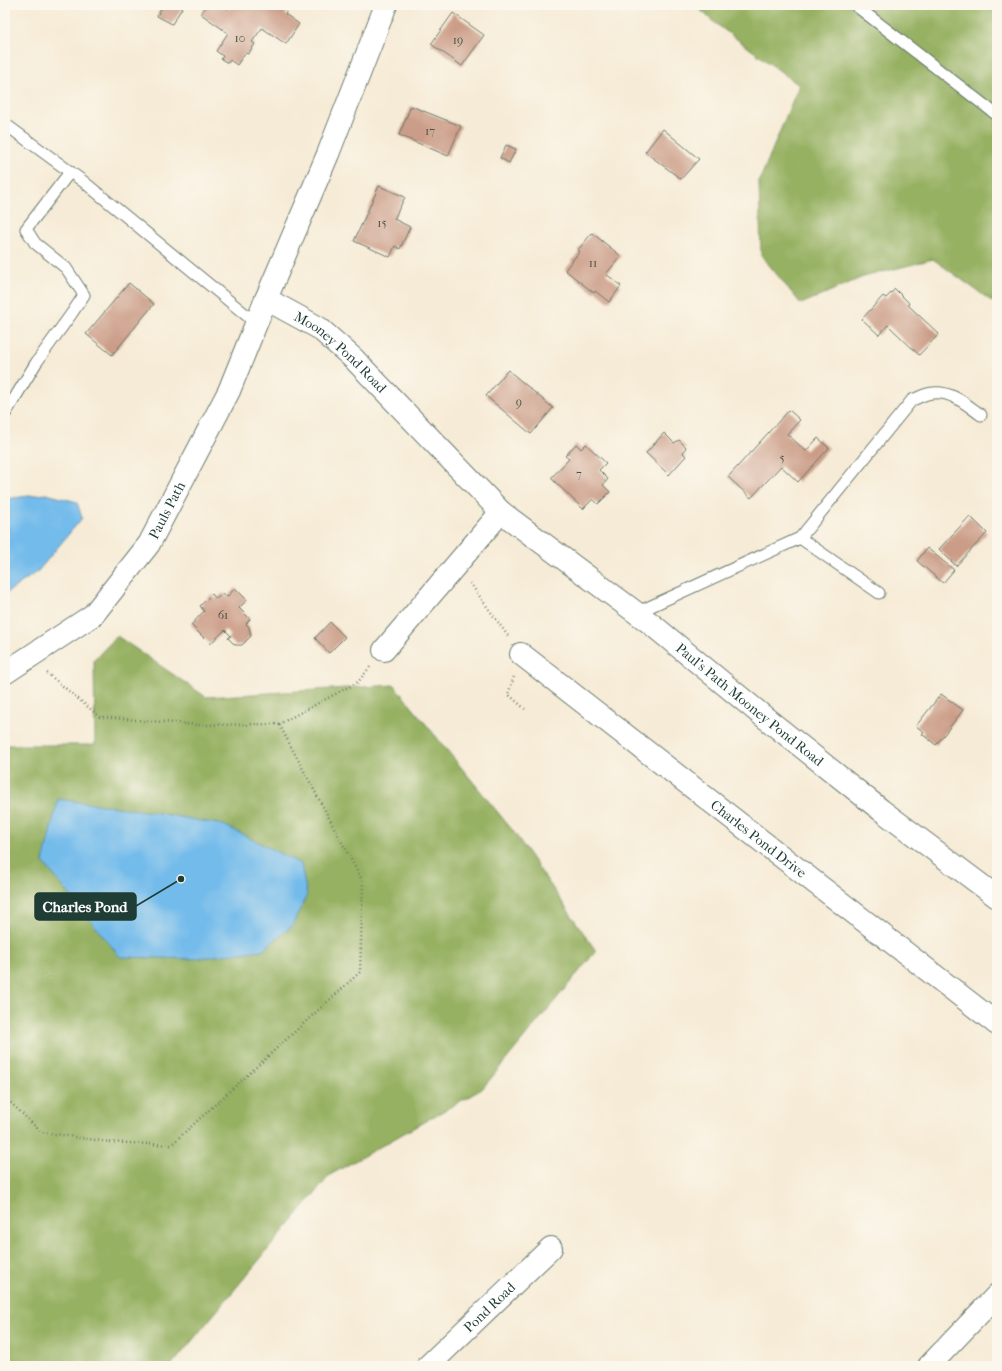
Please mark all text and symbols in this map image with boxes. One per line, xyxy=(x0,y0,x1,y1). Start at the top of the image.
house number: 10 xyxy=(235,31,245,45)
house number: 19 xyxy=(453,33,463,47)
house number: 17 xyxy=(425,124,435,138)
house number: 15 xyxy=(377,216,387,230)
house number: 11 xyxy=(589,256,597,270)
street label: Mooney Pond Road xyxy=(291,308,390,397)
house number: 9 xyxy=(516,395,522,409)
house number: 5 xyxy=(779,451,785,465)
house number: 7 xyxy=(576,467,582,481)
street label: Pauls Path xyxy=(145,479,189,542)
house number: 61 xyxy=(218,608,228,622)
street label: Paul's Path Mooney Pond Road xyxy=(672,640,827,770)
street label: Charles Pond Drive xyxy=(707,797,810,882)
callout: Charles Pond xyxy=(35,893,136,920)
text: Charles Pond xyxy=(43,898,128,916)
street label: Pond Road xyxy=(460,1279,519,1336)

